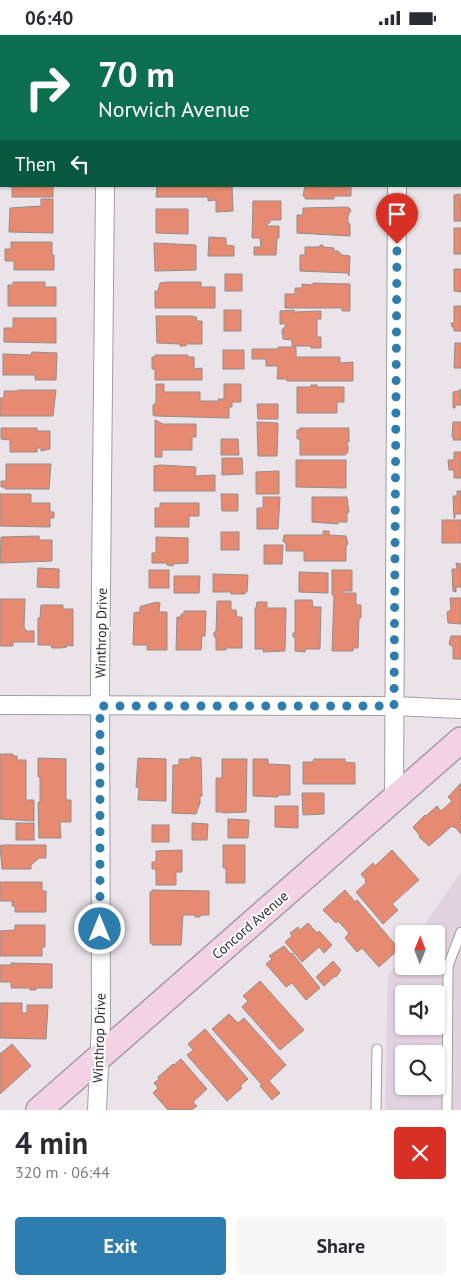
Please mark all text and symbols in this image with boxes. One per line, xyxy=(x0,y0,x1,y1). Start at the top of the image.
text: 06:40 xyxy=(25,6,73,30)
text: 70 m xyxy=(98,51,175,97)
icon: right xyxy=(15,55,80,120)
text: Norwich Avenue xyxy=(98,95,250,123)
icon: left xyxy=(66,150,94,178)
text: Then xyxy=(15,152,56,176)
pin xyxy=(376,193,418,244)
icon: arrive xyxy=(383,200,411,228)
street label: Winthrop Drive xyxy=(91,588,111,678)
street label: Concord Avenue xyxy=(208,887,292,963)
position arrow xyxy=(73,902,125,954)
north arrow xyxy=(395,925,445,975)
map controls xyxy=(395,925,445,1095)
button: sound xyxy=(395,985,445,1035)
street label: Winthrop Drive xyxy=(88,993,110,1083)
button: search xyxy=(395,1045,445,1095)
text: 4 min xyxy=(15,1123,88,1162)
button: close xyxy=(394,1127,446,1179)
text: 320 m · 06:44 xyxy=(15,1162,110,1182)
button: Exit xyxy=(15,1217,226,1275)
button: Share xyxy=(236,1217,446,1275)

